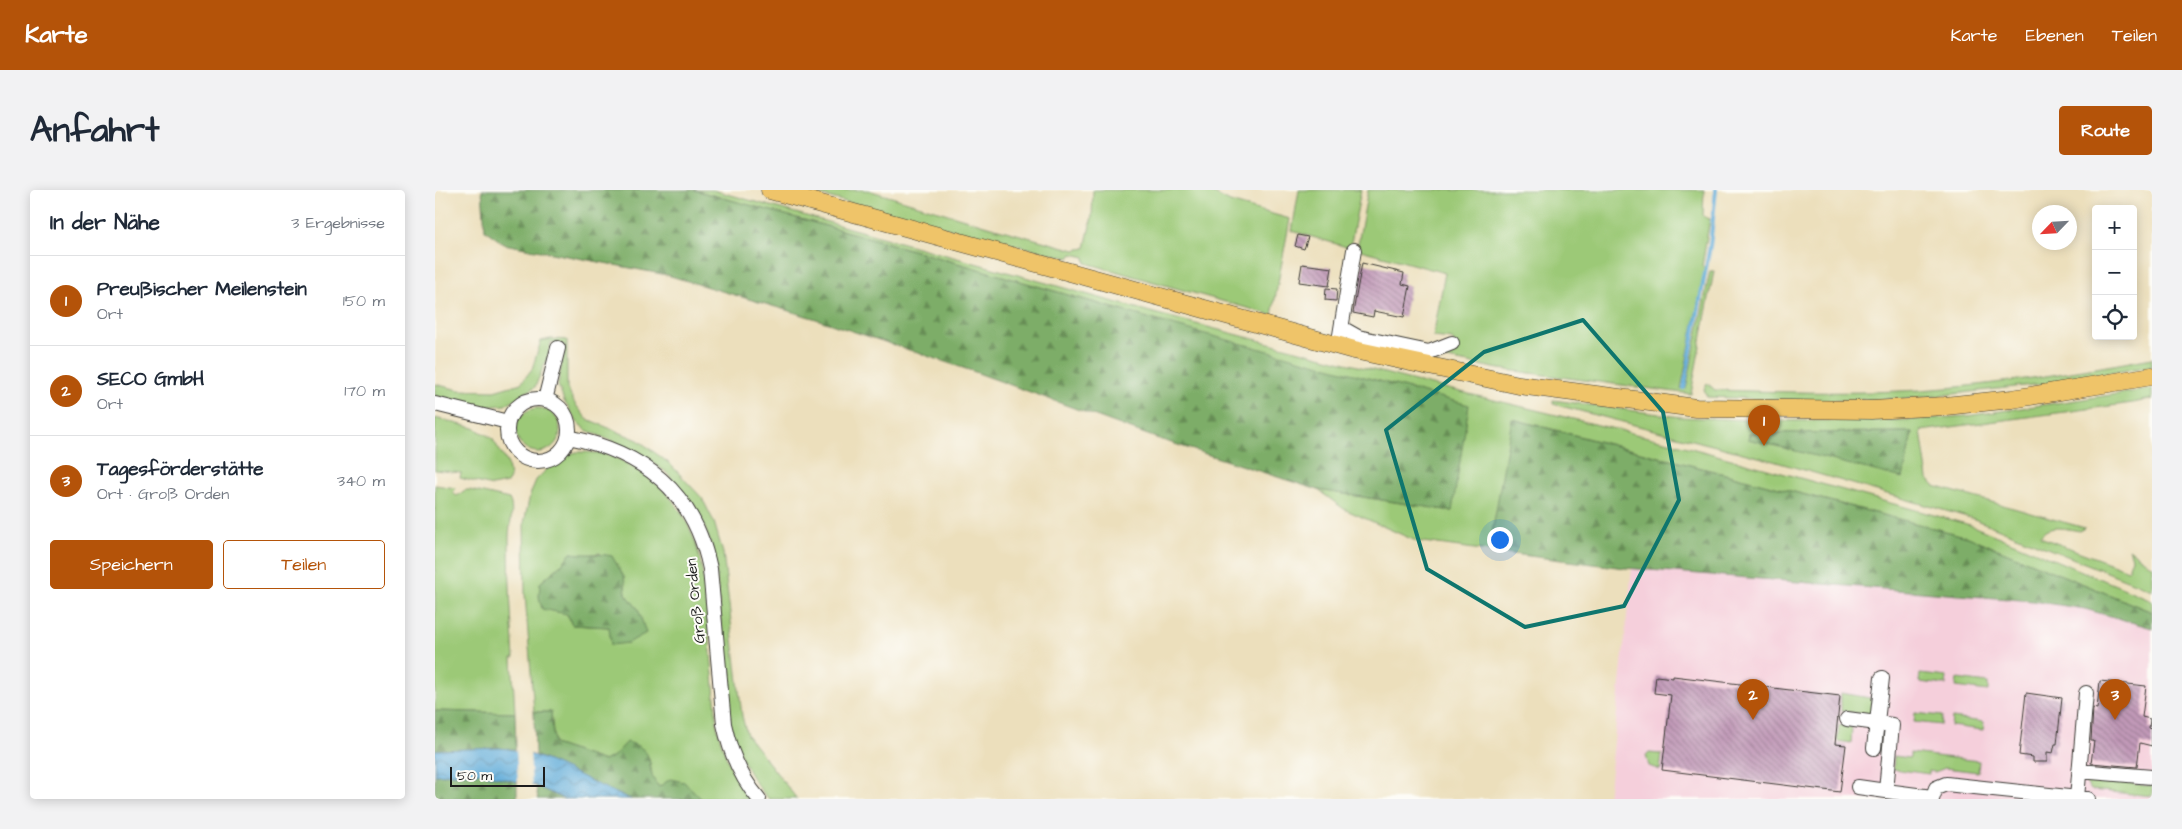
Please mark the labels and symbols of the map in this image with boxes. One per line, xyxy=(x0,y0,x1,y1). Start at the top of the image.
north arrow xyxy=(2032,205,2077,250)
pin: 1 xyxy=(1748,405,1780,446)
your location xyxy=(1487,527,1513,553)
street label: Groß Orden xyxy=(681,557,710,645)
pin: 2 xyxy=(1737,679,1769,720)
pin: 3 xyxy=(2099,679,2131,720)
scale bar xyxy=(450,764,545,787)

